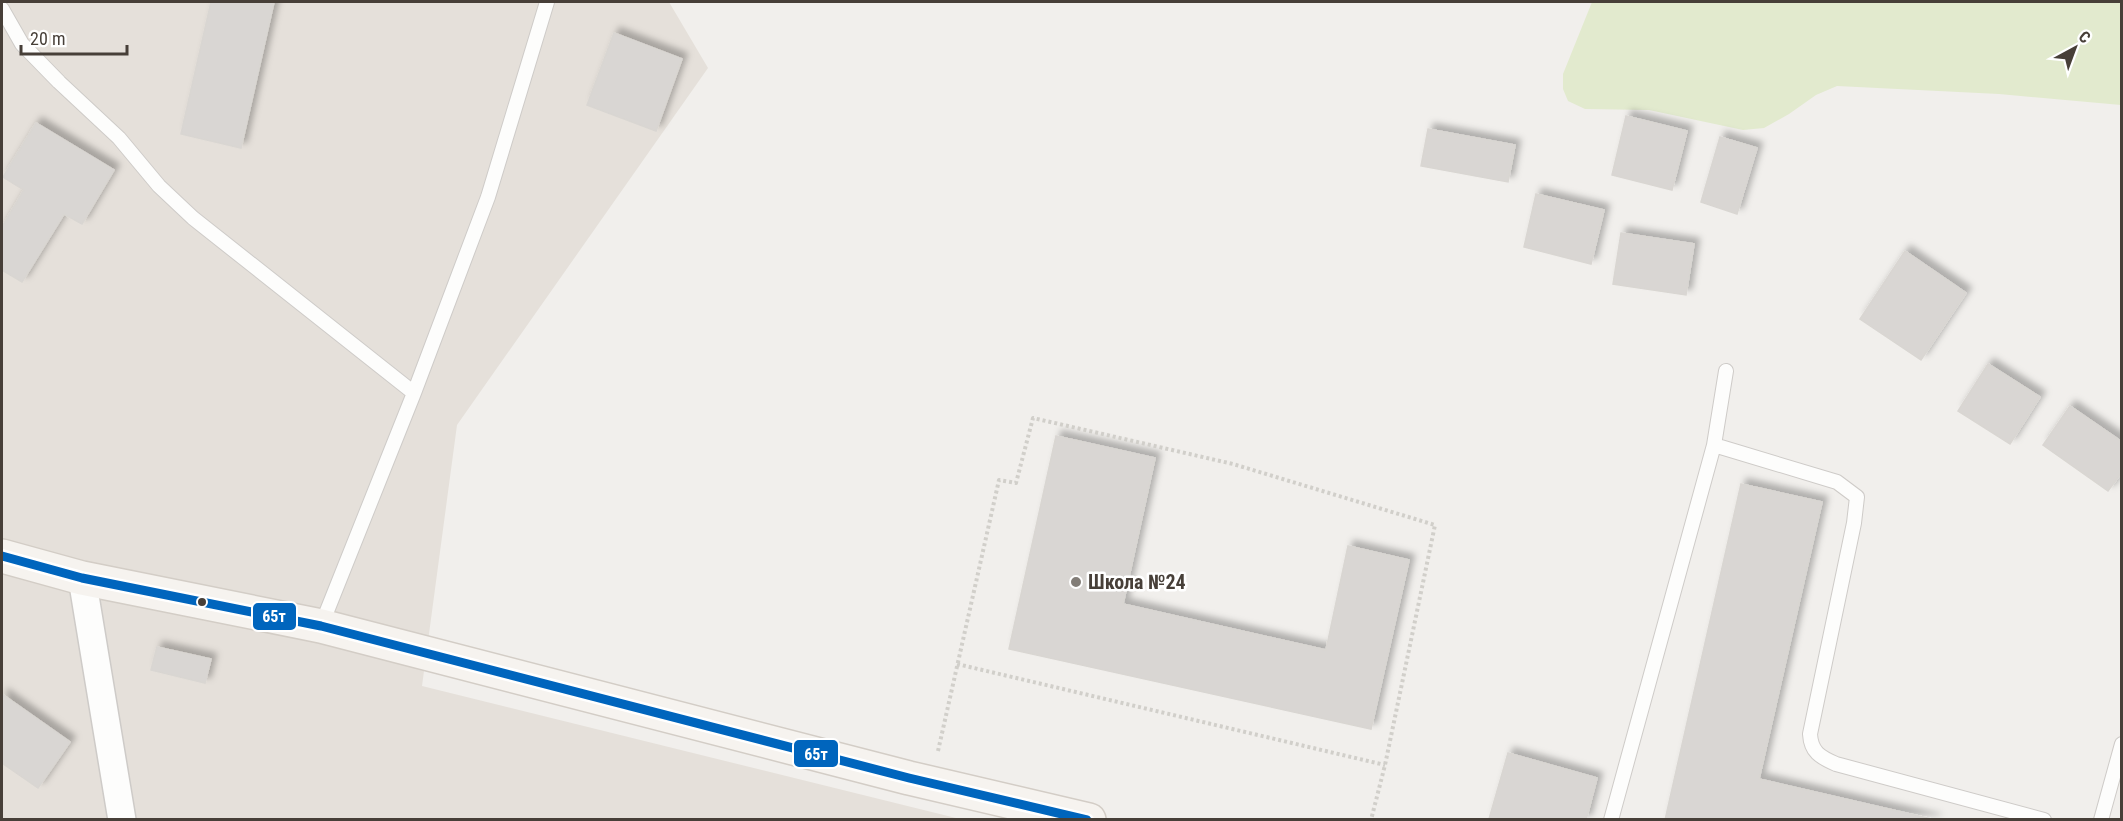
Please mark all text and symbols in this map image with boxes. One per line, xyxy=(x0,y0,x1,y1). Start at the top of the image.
scale bar xyxy=(21,18,128,56)
north arrow xyxy=(2045,18,2105,78)
text: С xyxy=(2075,27,2094,47)
text: 20 m xyxy=(30,28,65,49)
place label: Школа №24 xyxy=(1088,570,1186,594)
marker: Школа №24 xyxy=(1069,575,1083,589)
unlabelled marker xyxy=(196,596,208,608)
line badge: 65т xyxy=(252,602,297,631)
text: 65т xyxy=(262,607,286,626)
line badge: 65т xyxy=(793,739,839,768)
text: 65т xyxy=(804,745,828,764)

